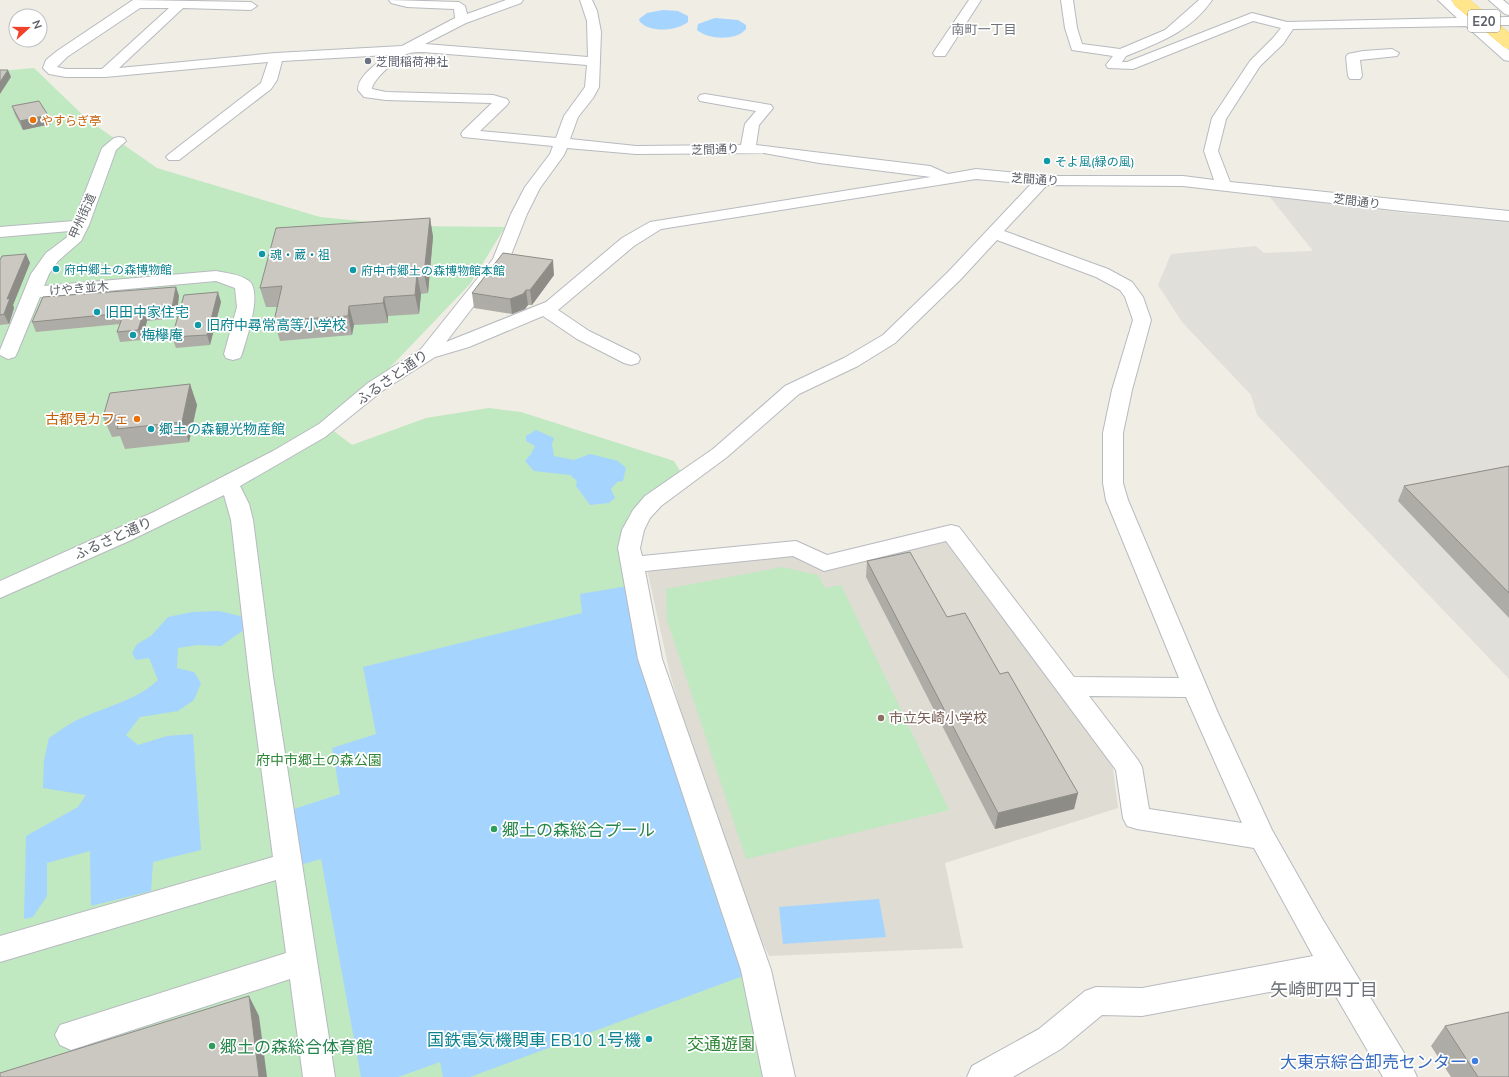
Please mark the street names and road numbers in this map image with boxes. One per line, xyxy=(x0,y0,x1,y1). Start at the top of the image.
road number: E20 xyxy=(1468,10,1500,32)
street label: 芝間通り xyxy=(691,141,739,157)
street label: 芝間通り xyxy=(1011,170,1059,188)
street label: 甲州街道 xyxy=(65,191,99,241)
street label: 芝間通り xyxy=(1332,191,1382,211)
street label: けやき並木 xyxy=(48,278,110,298)
street label: ふるさと通り xyxy=(352,346,432,408)
street label: ふるさと通り xyxy=(71,513,155,563)

